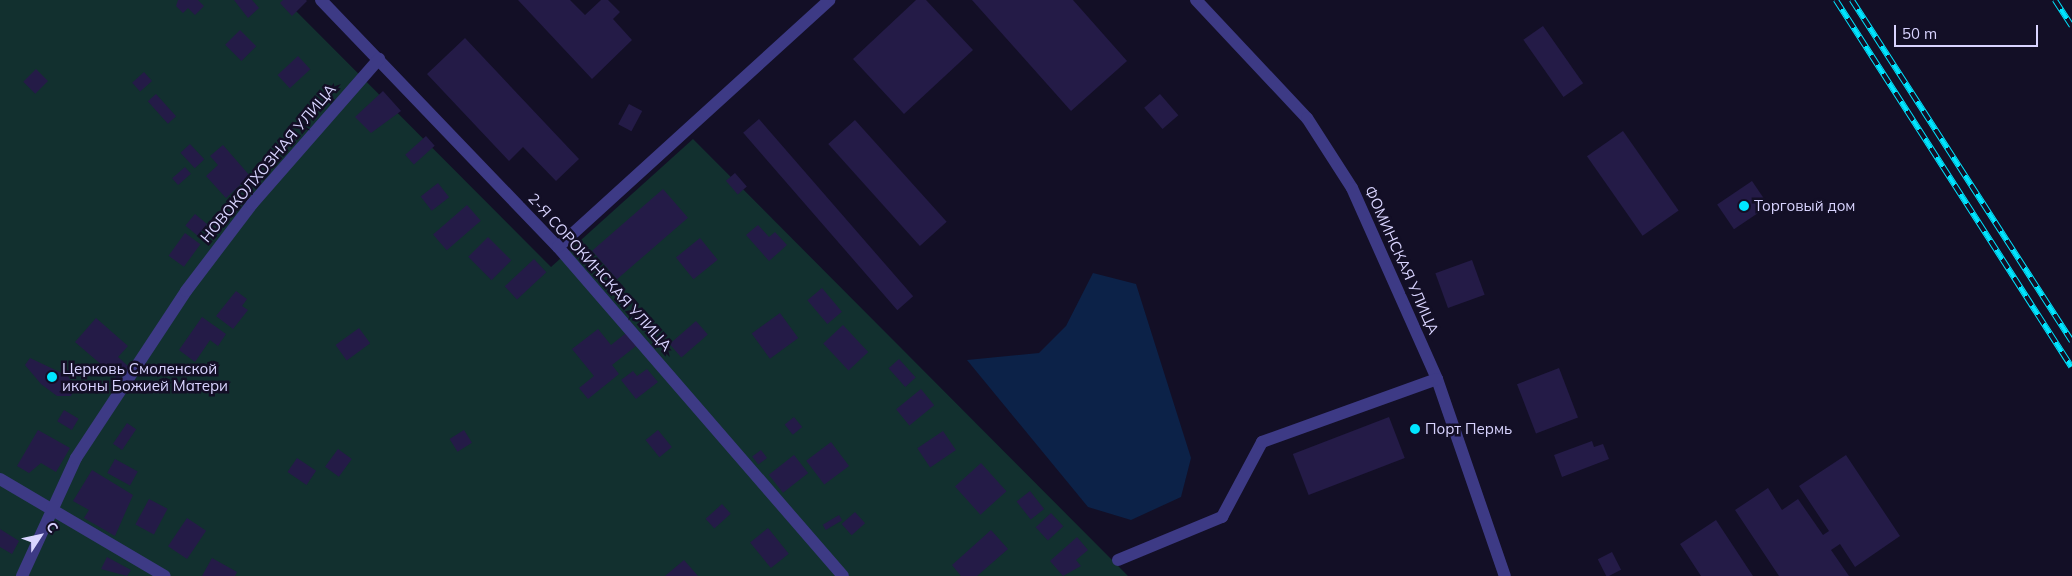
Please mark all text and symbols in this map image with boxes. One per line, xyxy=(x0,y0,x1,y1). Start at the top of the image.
scale bar xyxy=(1897,15,2041,47)
text: 50 m xyxy=(1902,24,1937,43)
street label: НОВОКОЛХОЗНАЯ УЛИЦА xyxy=(197,80,339,246)
street label: ФОМИНСКАЯ УЛИЦА xyxy=(1361,183,1443,337)
street label: 2-Я СОРОКИНСКАЯ УЛИЦА xyxy=(524,189,676,355)
place label: Торговый дом xyxy=(1754,197,1855,215)
marker: Торговый дом xyxy=(1738,200,1750,212)
place label: Церковь Смоленской иконы Божией Матери xyxy=(62,359,228,394)
marker: Церковь Смоленской иконы Божией Матери xyxy=(46,371,58,383)
place label: Порт Пермь xyxy=(1425,420,1512,438)
marker: Порт Пермь xyxy=(1409,423,1421,435)
north arrow xyxy=(15,511,65,561)
text: С xyxy=(42,518,62,536)

